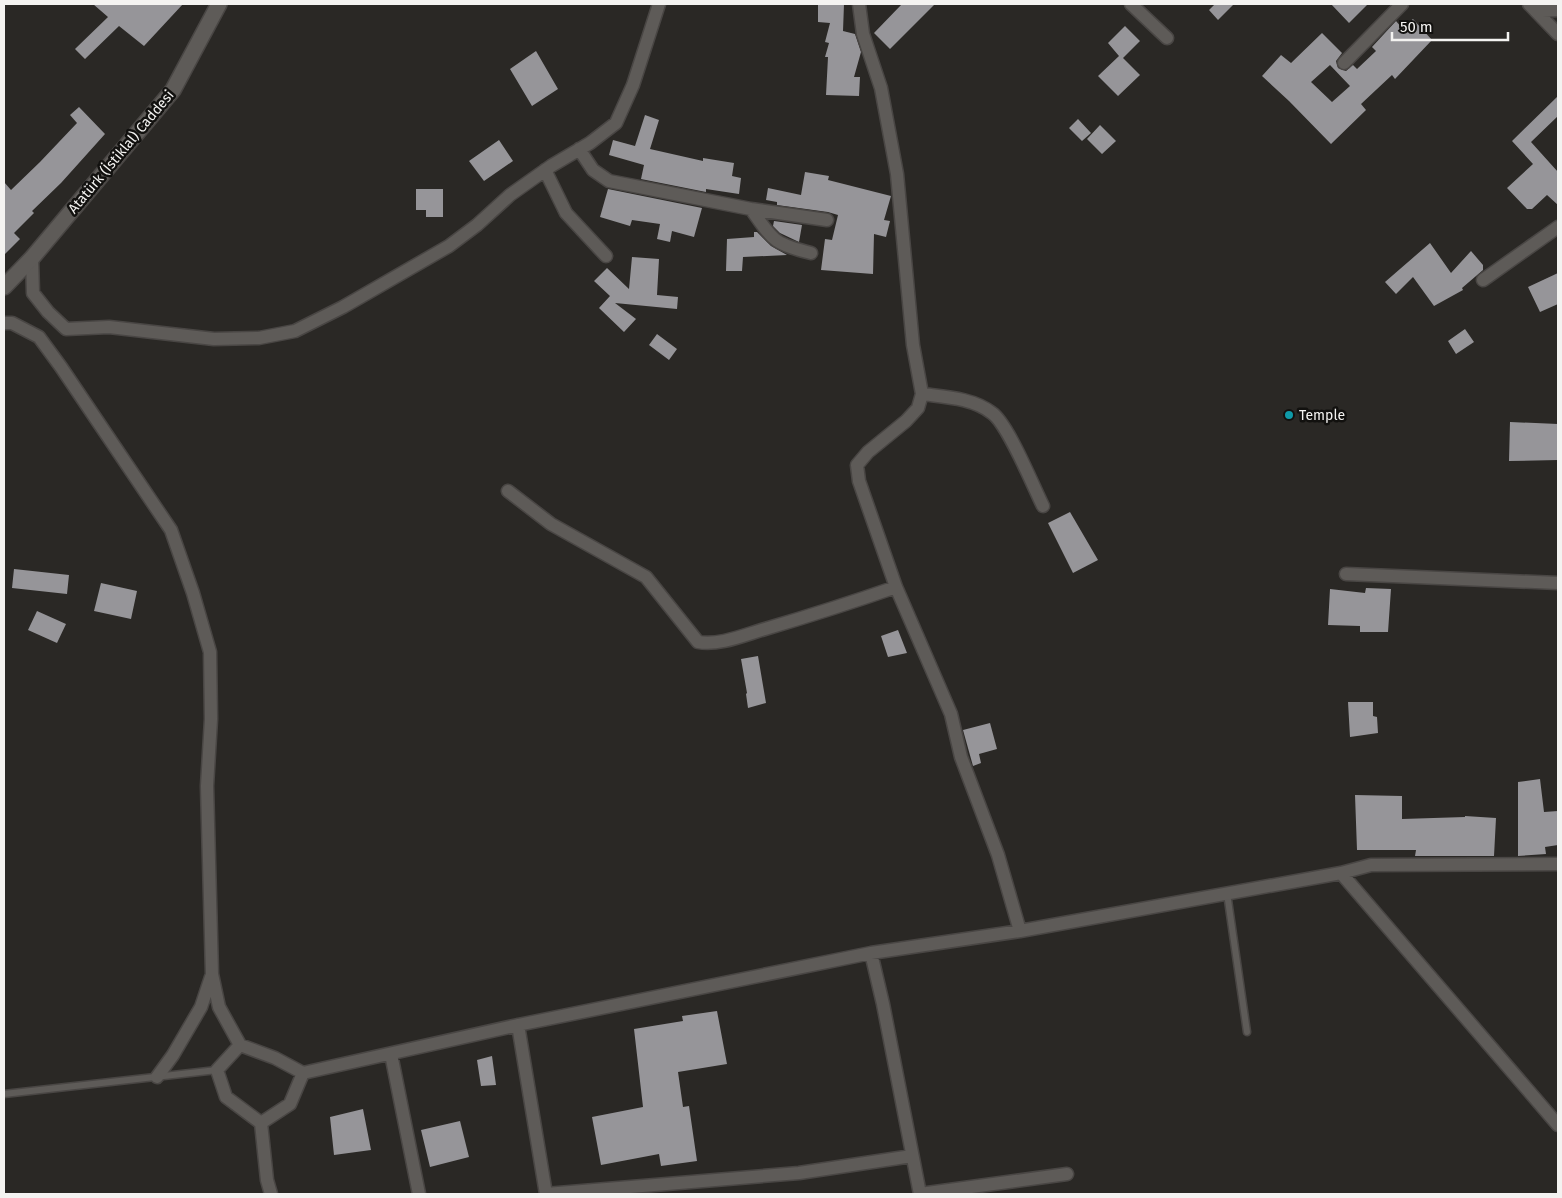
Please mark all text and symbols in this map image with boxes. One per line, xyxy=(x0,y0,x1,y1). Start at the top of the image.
scale bar xyxy=(1392,10,1508,42)
text: 50 m xyxy=(1400,18,1433,36)
street label: Atatürk (İstiklal) Caddesi xyxy=(64,86,177,217)
place label: Temple xyxy=(1299,407,1345,424)
marker: Temple xyxy=(1283,409,1295,421)

